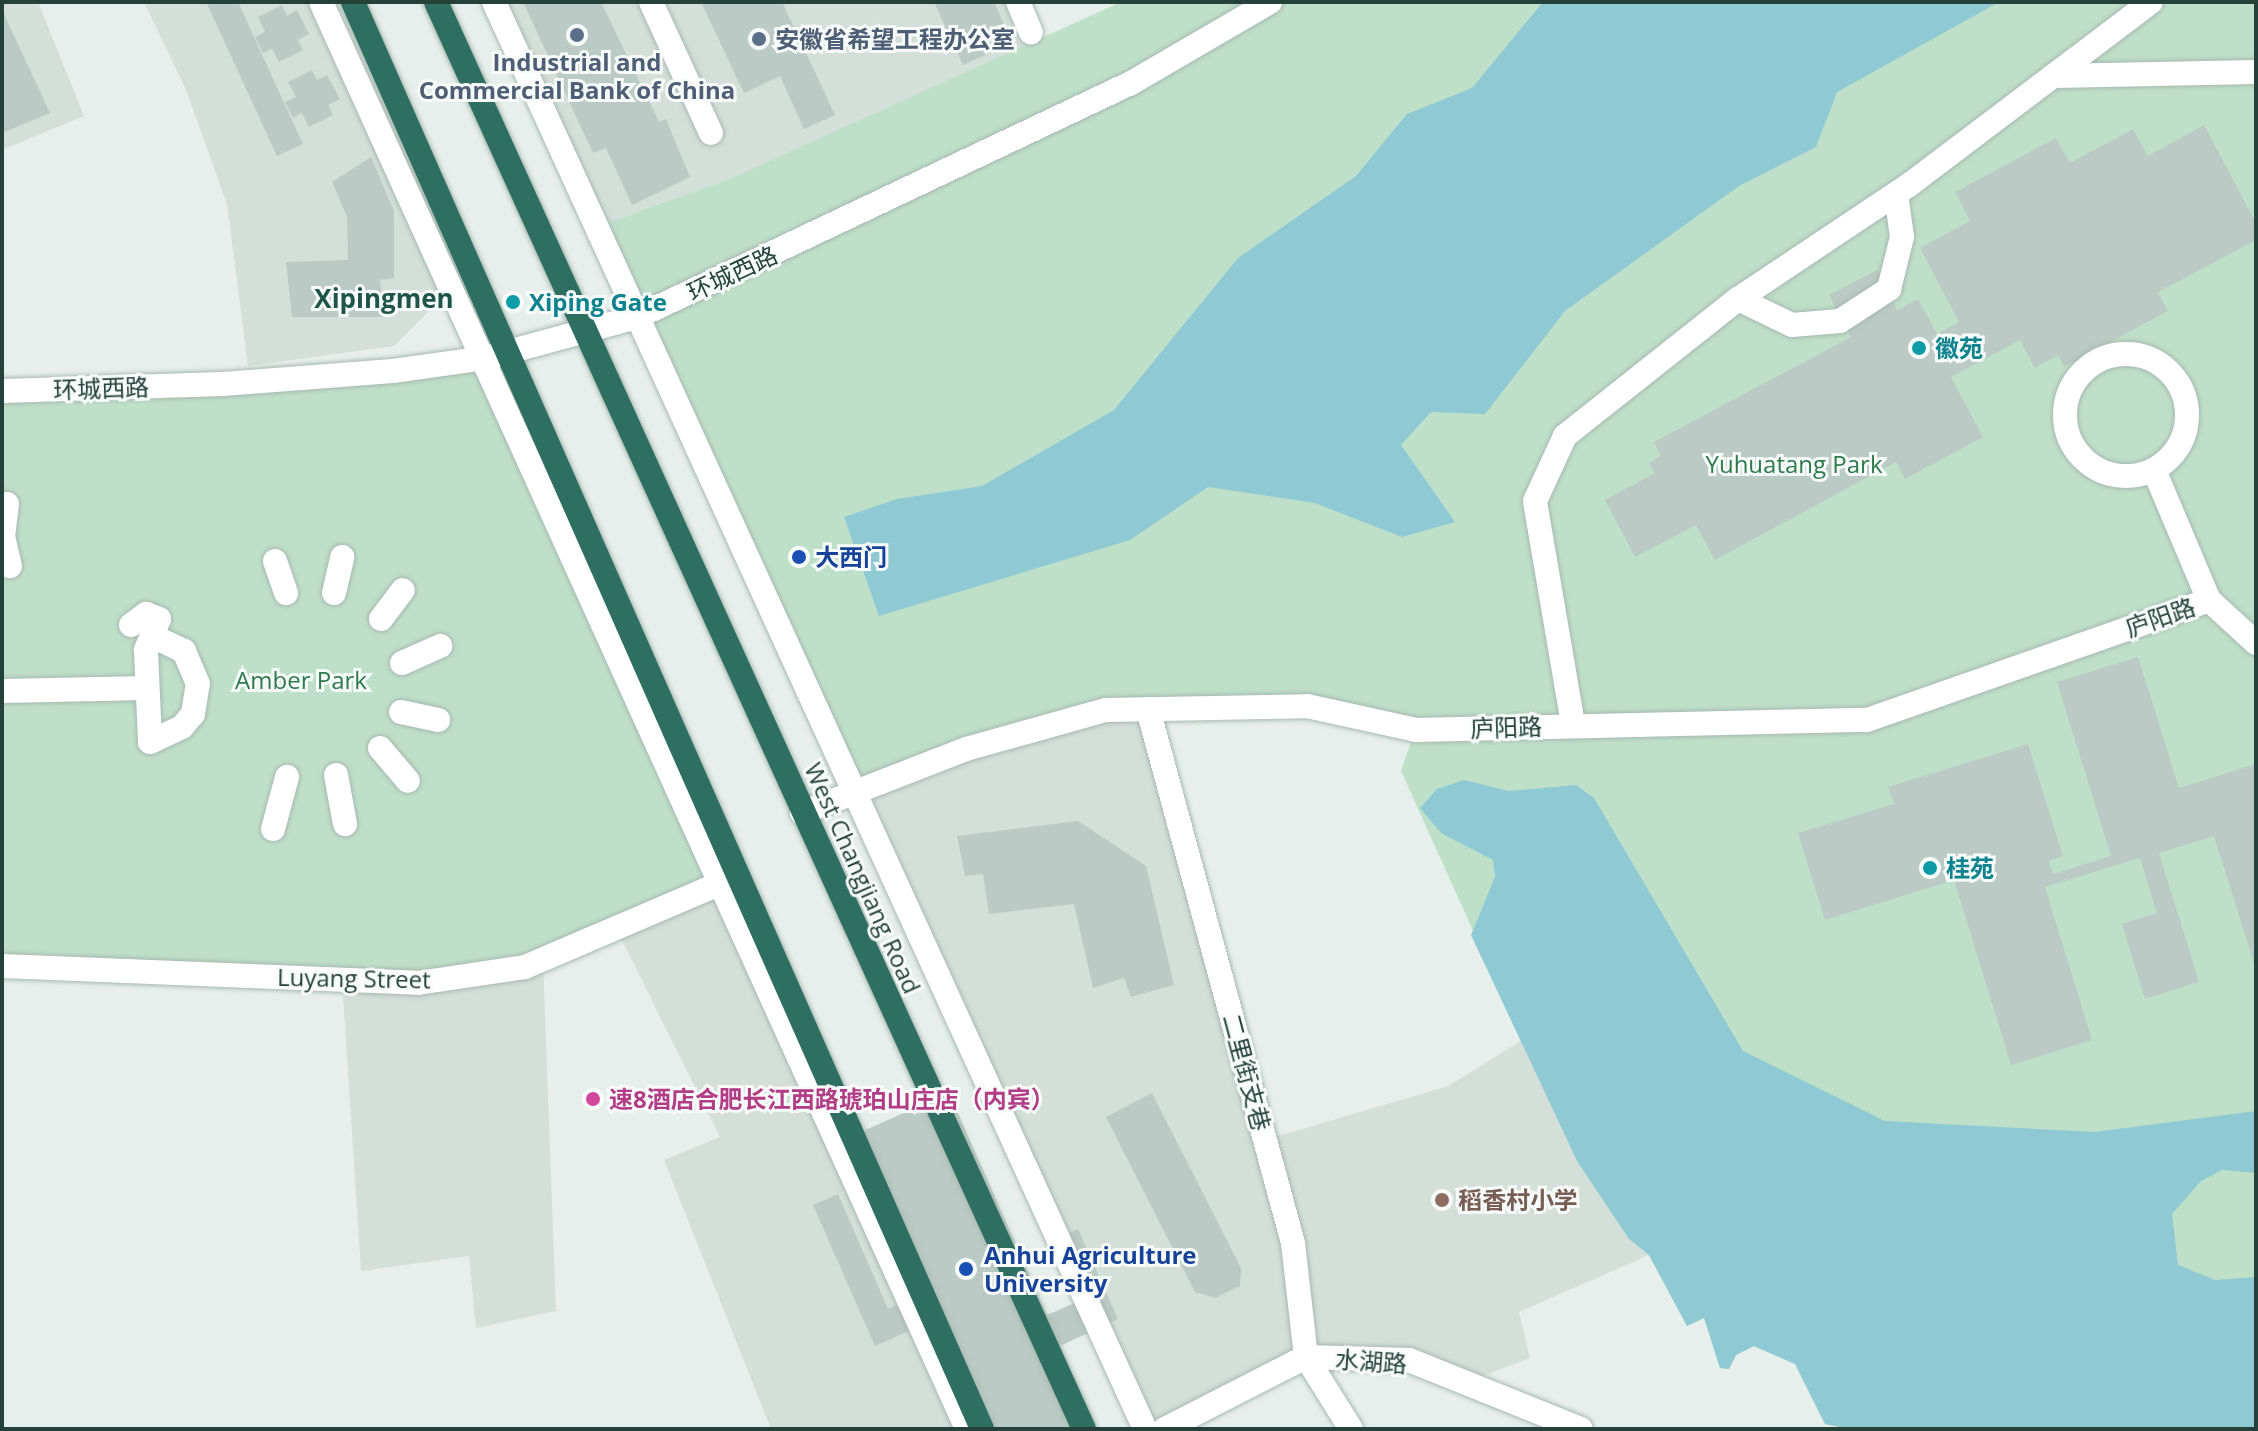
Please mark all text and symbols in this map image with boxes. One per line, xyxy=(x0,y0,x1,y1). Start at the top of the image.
place label: 安徽省希望工程办公室 xyxy=(775,25,1015,53)
marker: Industrial and Commercial Bank of China xyxy=(568,26,586,44)
marker: 安徽省希望工程办公室 xyxy=(750,30,768,48)
place label: Industrial and Commercial Bank of China xyxy=(419,48,735,104)
street label: 环城西路 xyxy=(682,240,782,306)
district label: Xipingmen xyxy=(314,283,454,315)
place label: Xiping Gate xyxy=(529,288,667,316)
marker: Xiping Gate xyxy=(504,293,522,311)
place label: 徽苑 xyxy=(1935,334,1983,362)
marker: 徽苑 xyxy=(1910,339,1928,357)
street label: 环城西路 xyxy=(53,372,149,404)
park label: Yuhuatang Park xyxy=(1706,450,1882,478)
place label: 大西门 xyxy=(815,543,887,571)
marker: 大西门 xyxy=(790,548,808,566)
street label: 庐阳路 xyxy=(2121,592,2199,642)
park label: Amber Park xyxy=(235,666,367,694)
street label: 庐阳路 xyxy=(1470,711,1542,743)
street label: West Changjiang Road xyxy=(799,758,927,998)
place label: 桂苑 xyxy=(1946,854,1994,882)
marker: 桂苑 xyxy=(1921,859,1939,877)
street label: Luyang Street xyxy=(277,962,431,994)
street label: 二里街支巷 xyxy=(1218,1010,1276,1134)
place label: 速8酒店合肥长江西路琥珀山庄店（内宾） xyxy=(609,1085,1055,1113)
marker: 速8酒店合肥长江西路琥珀山庄店（内宾） xyxy=(584,1090,602,1108)
place label: 稻香村小学 xyxy=(1458,1186,1578,1214)
marker: 稻香村小学 xyxy=(1433,1191,1451,1209)
place label: Anhui Agriculture University xyxy=(984,1241,1196,1297)
marker: Anhui Agriculture University xyxy=(955,1258,977,1280)
street label: 水湖路 xyxy=(1334,1344,1408,1378)

